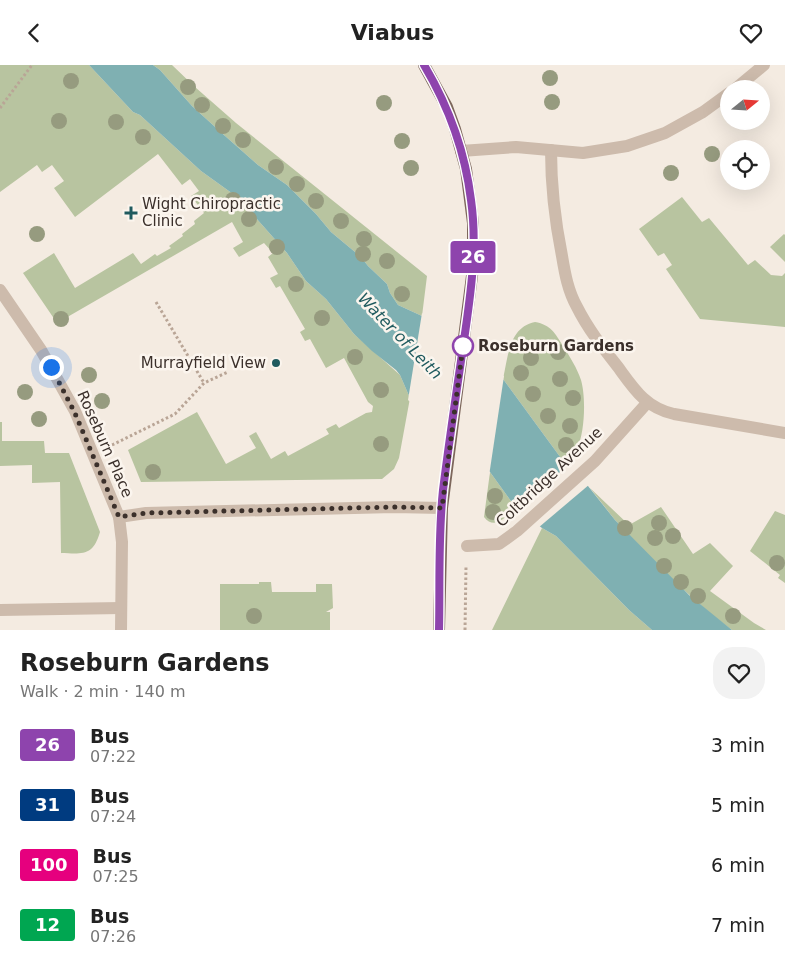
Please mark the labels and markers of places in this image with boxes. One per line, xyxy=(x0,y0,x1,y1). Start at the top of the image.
place label: Wight Chiropractic Clinic xyxy=(142,195,281,230)
marker: Wight Chiropractic Clinic xyxy=(124,206,138,220)
marker: Roseburn Gardens xyxy=(452,335,474,357)
place label: Roseburn Gardens xyxy=(478,337,634,355)
place label: Murrayfield View xyxy=(141,354,266,372)
marker: Murrayfield View xyxy=(270,357,282,369)

